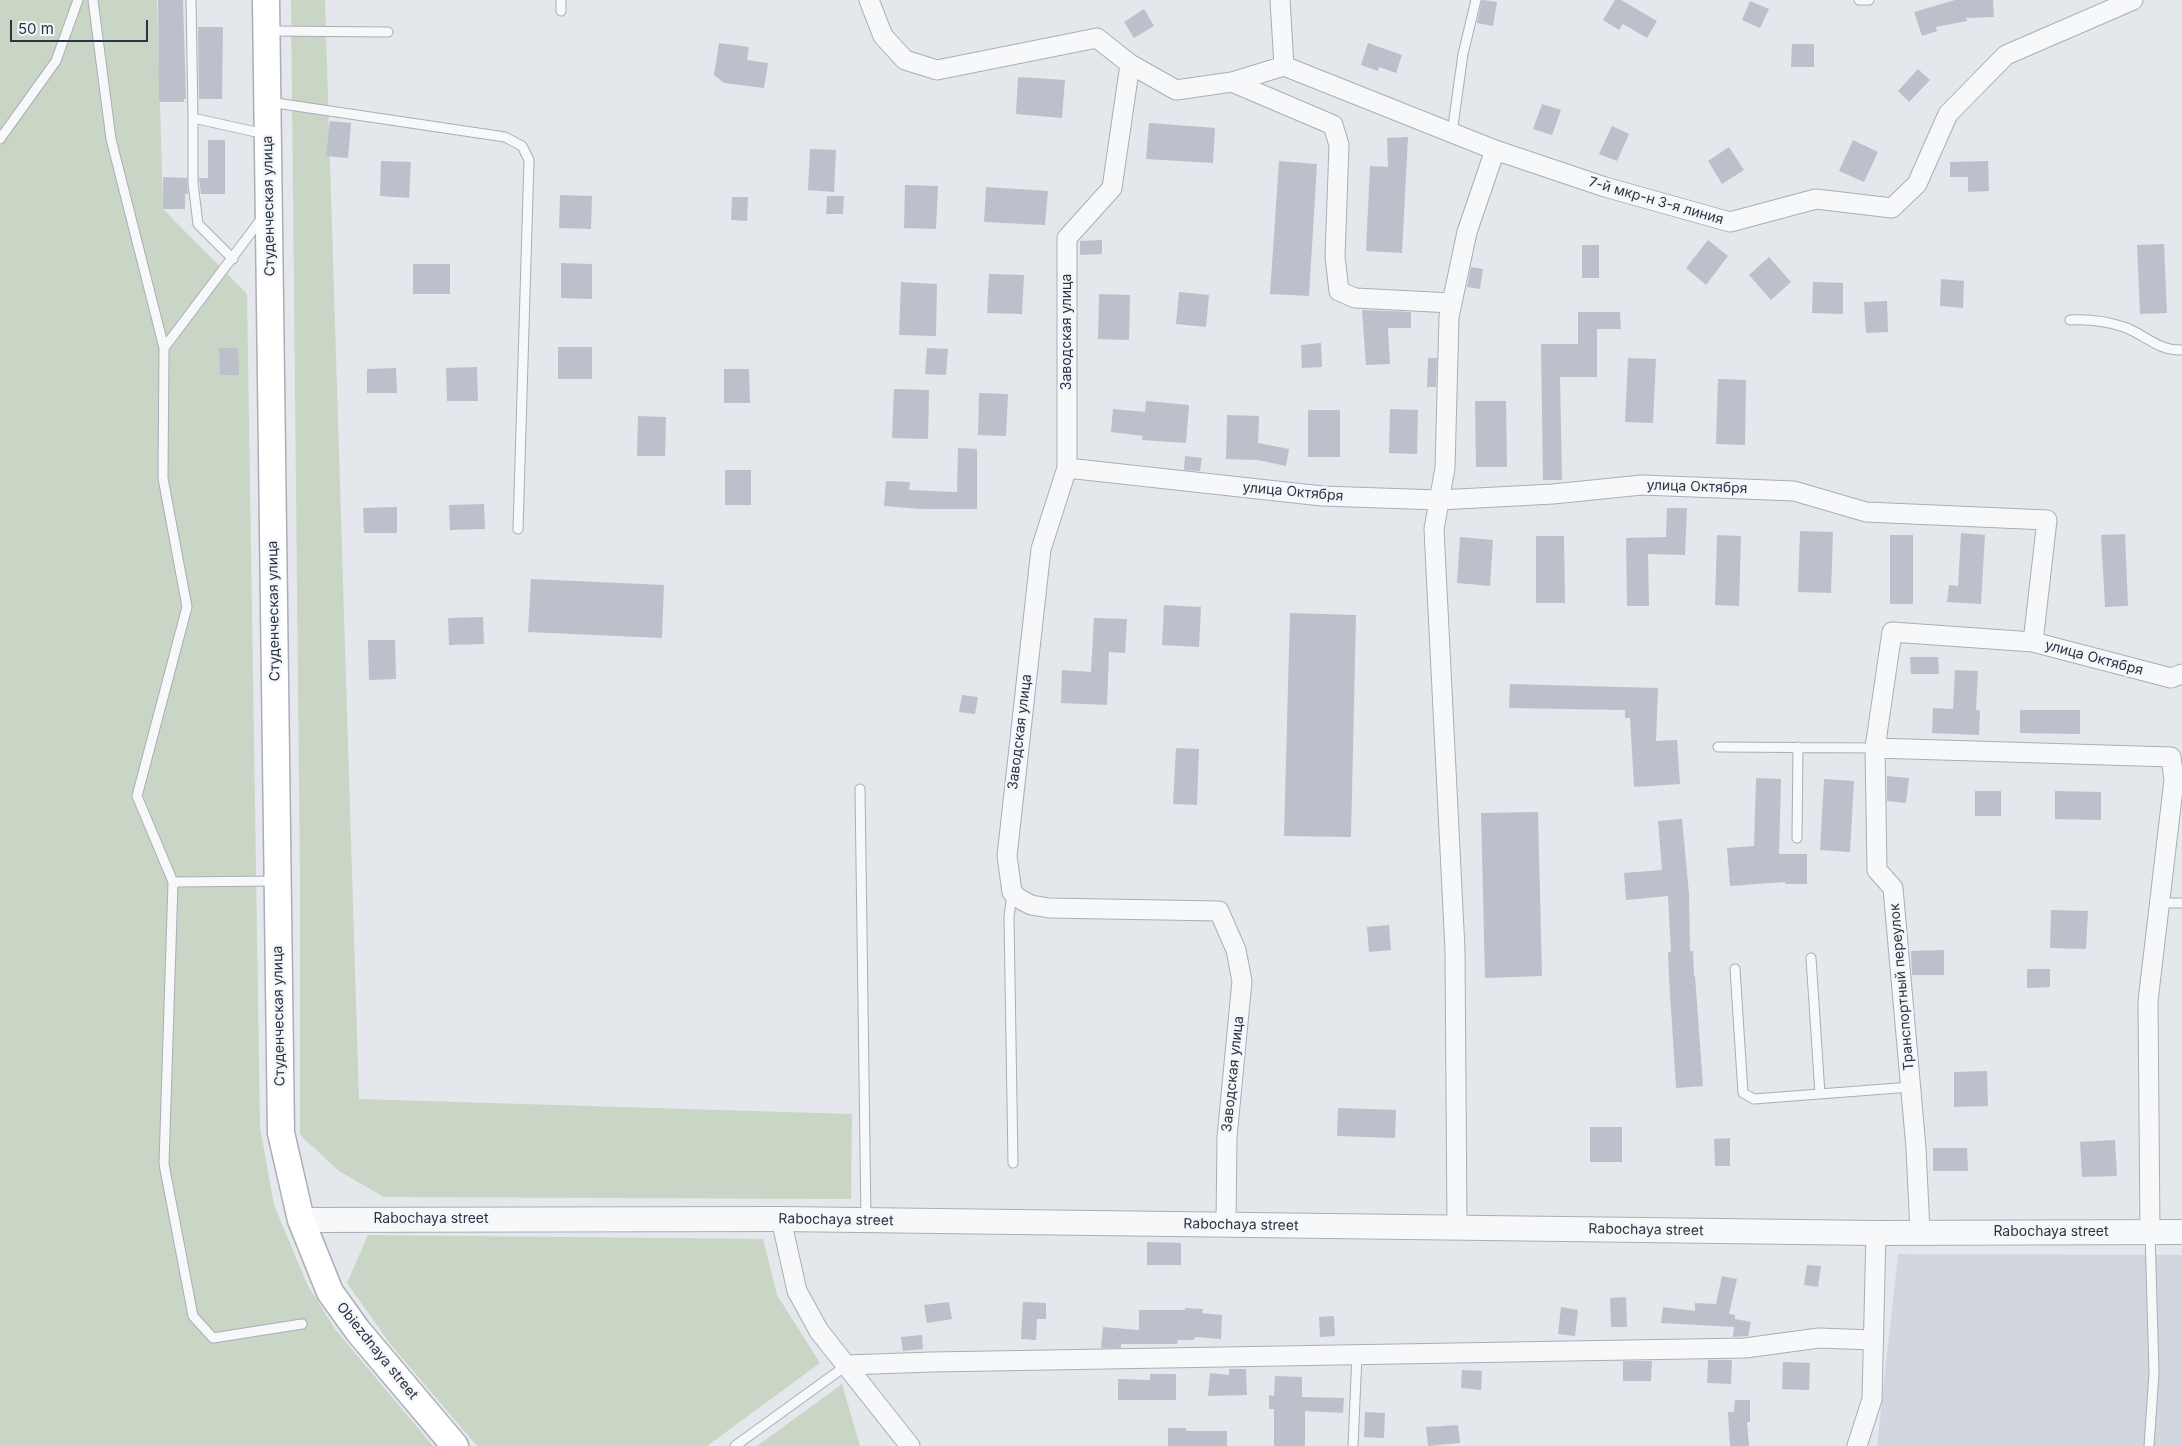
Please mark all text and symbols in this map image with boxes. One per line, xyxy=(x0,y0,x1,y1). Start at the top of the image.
scale bar xyxy=(12,10,150,42)
text: 50 m xyxy=(18,19,54,38)
street label: Студенческая улица xyxy=(259,136,279,276)
street label: 7-й мкр-н 3-я линия xyxy=(1587,174,1725,228)
street label: Заводская улица xyxy=(1059,274,1075,390)
street label: улица Октября xyxy=(1646,477,1748,497)
street label: улица Октября xyxy=(1242,479,1344,505)
street label: Студенческая улица xyxy=(264,541,284,681)
street label: улица Октября xyxy=(2043,637,2145,679)
street label: Заводская улица xyxy=(1005,673,1035,791)
street label: Транспортный переулок xyxy=(1886,903,1918,1071)
street label: Студенческая улица xyxy=(269,946,289,1086)
street label: Заводская улица xyxy=(1219,1015,1247,1133)
street label: Rabochaya street xyxy=(373,1211,489,1227)
street label: Rabochaya street xyxy=(778,1211,894,1229)
street label: Rabochaya street xyxy=(1183,1216,1299,1234)
street label: Rabochaya street xyxy=(1588,1221,1704,1239)
street label: Rabochaya street xyxy=(1993,1224,2109,1240)
street label: Obiezdnaya street xyxy=(333,1299,421,1403)

